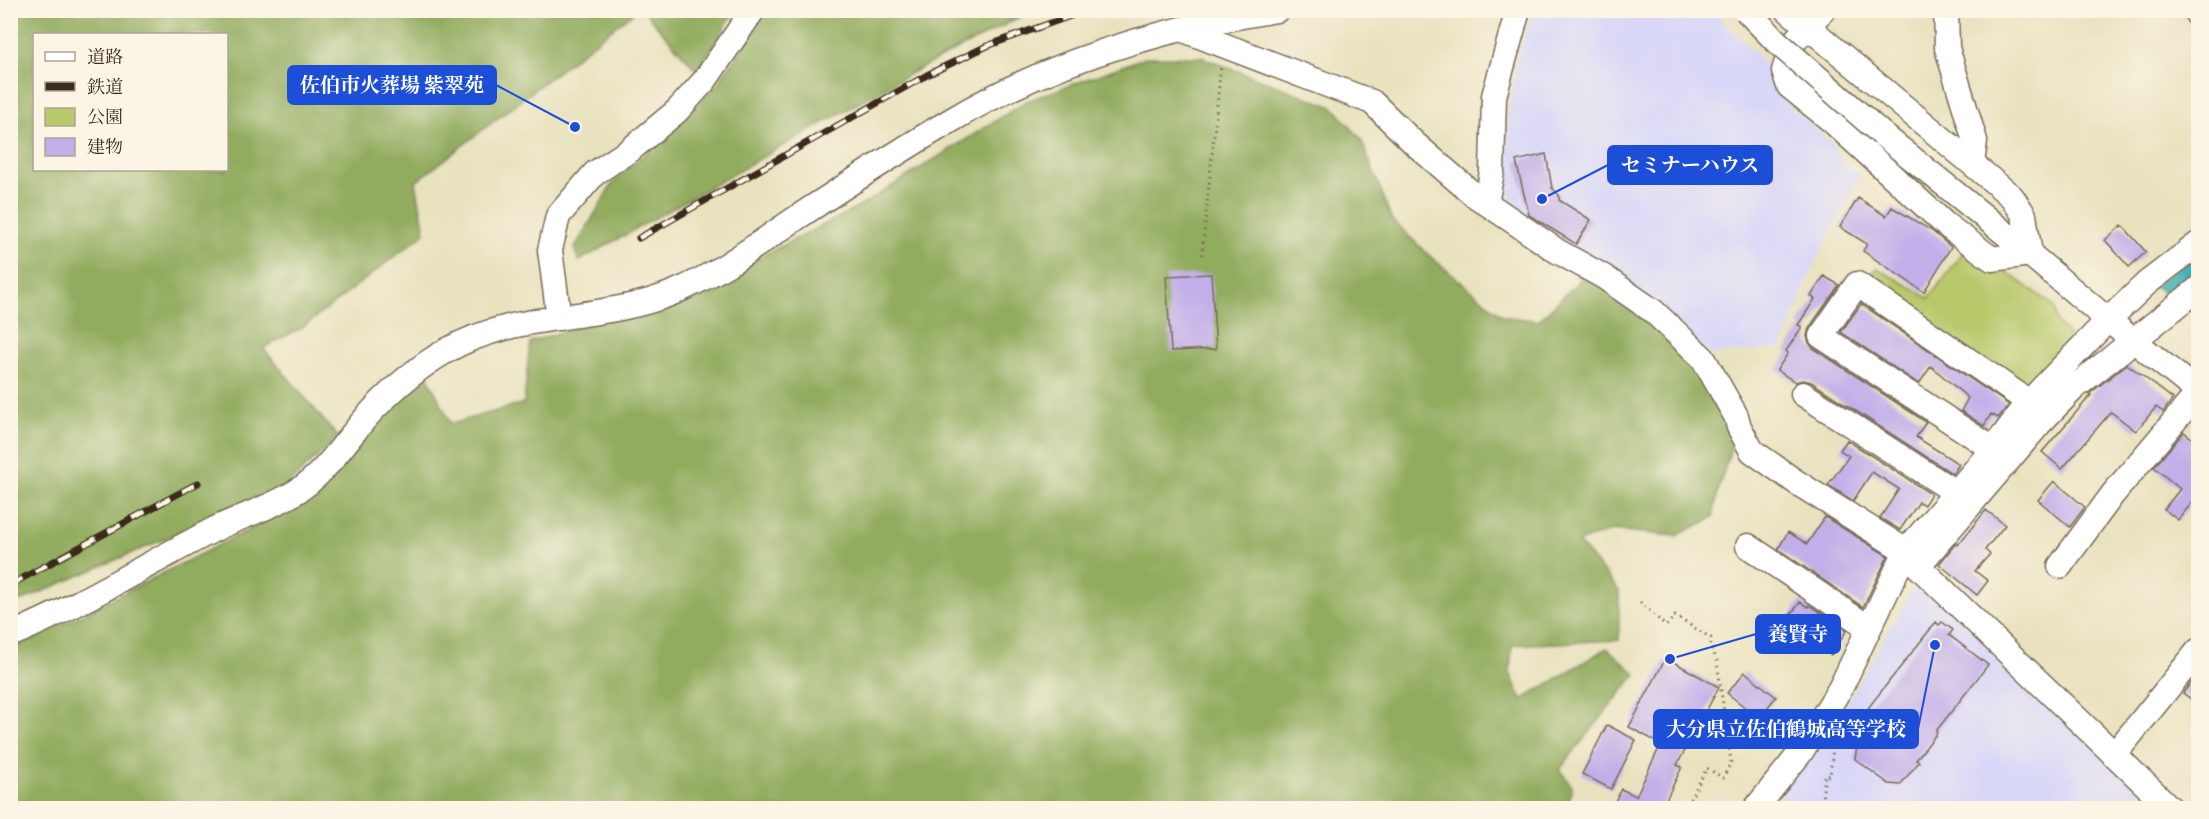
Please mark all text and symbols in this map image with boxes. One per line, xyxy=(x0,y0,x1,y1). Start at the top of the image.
legend xyxy=(33,33,228,171)
text: 道路 xyxy=(87,46,123,69)
callout: 佐伯市火葬場 紫翠苑 xyxy=(288,66,496,104)
text: 佐伯市火葬場 紫翠苑 xyxy=(300,73,484,98)
text: 鉄道 xyxy=(87,76,123,99)
text: 公園 xyxy=(87,106,123,129)
text: 建物 xyxy=(87,136,123,159)
callout: セミナーハウス xyxy=(1608,146,1772,184)
text: セミナーハウス xyxy=(1621,153,1759,178)
callout: 養賢寺 xyxy=(1756,615,1840,653)
text: 養賢寺 xyxy=(1768,622,1828,647)
callout: 大分県立佐伯鶴城高等学校 xyxy=(1654,710,1918,748)
text: 大分県立佐伯鶴城高等学校 xyxy=(1666,717,1906,742)

